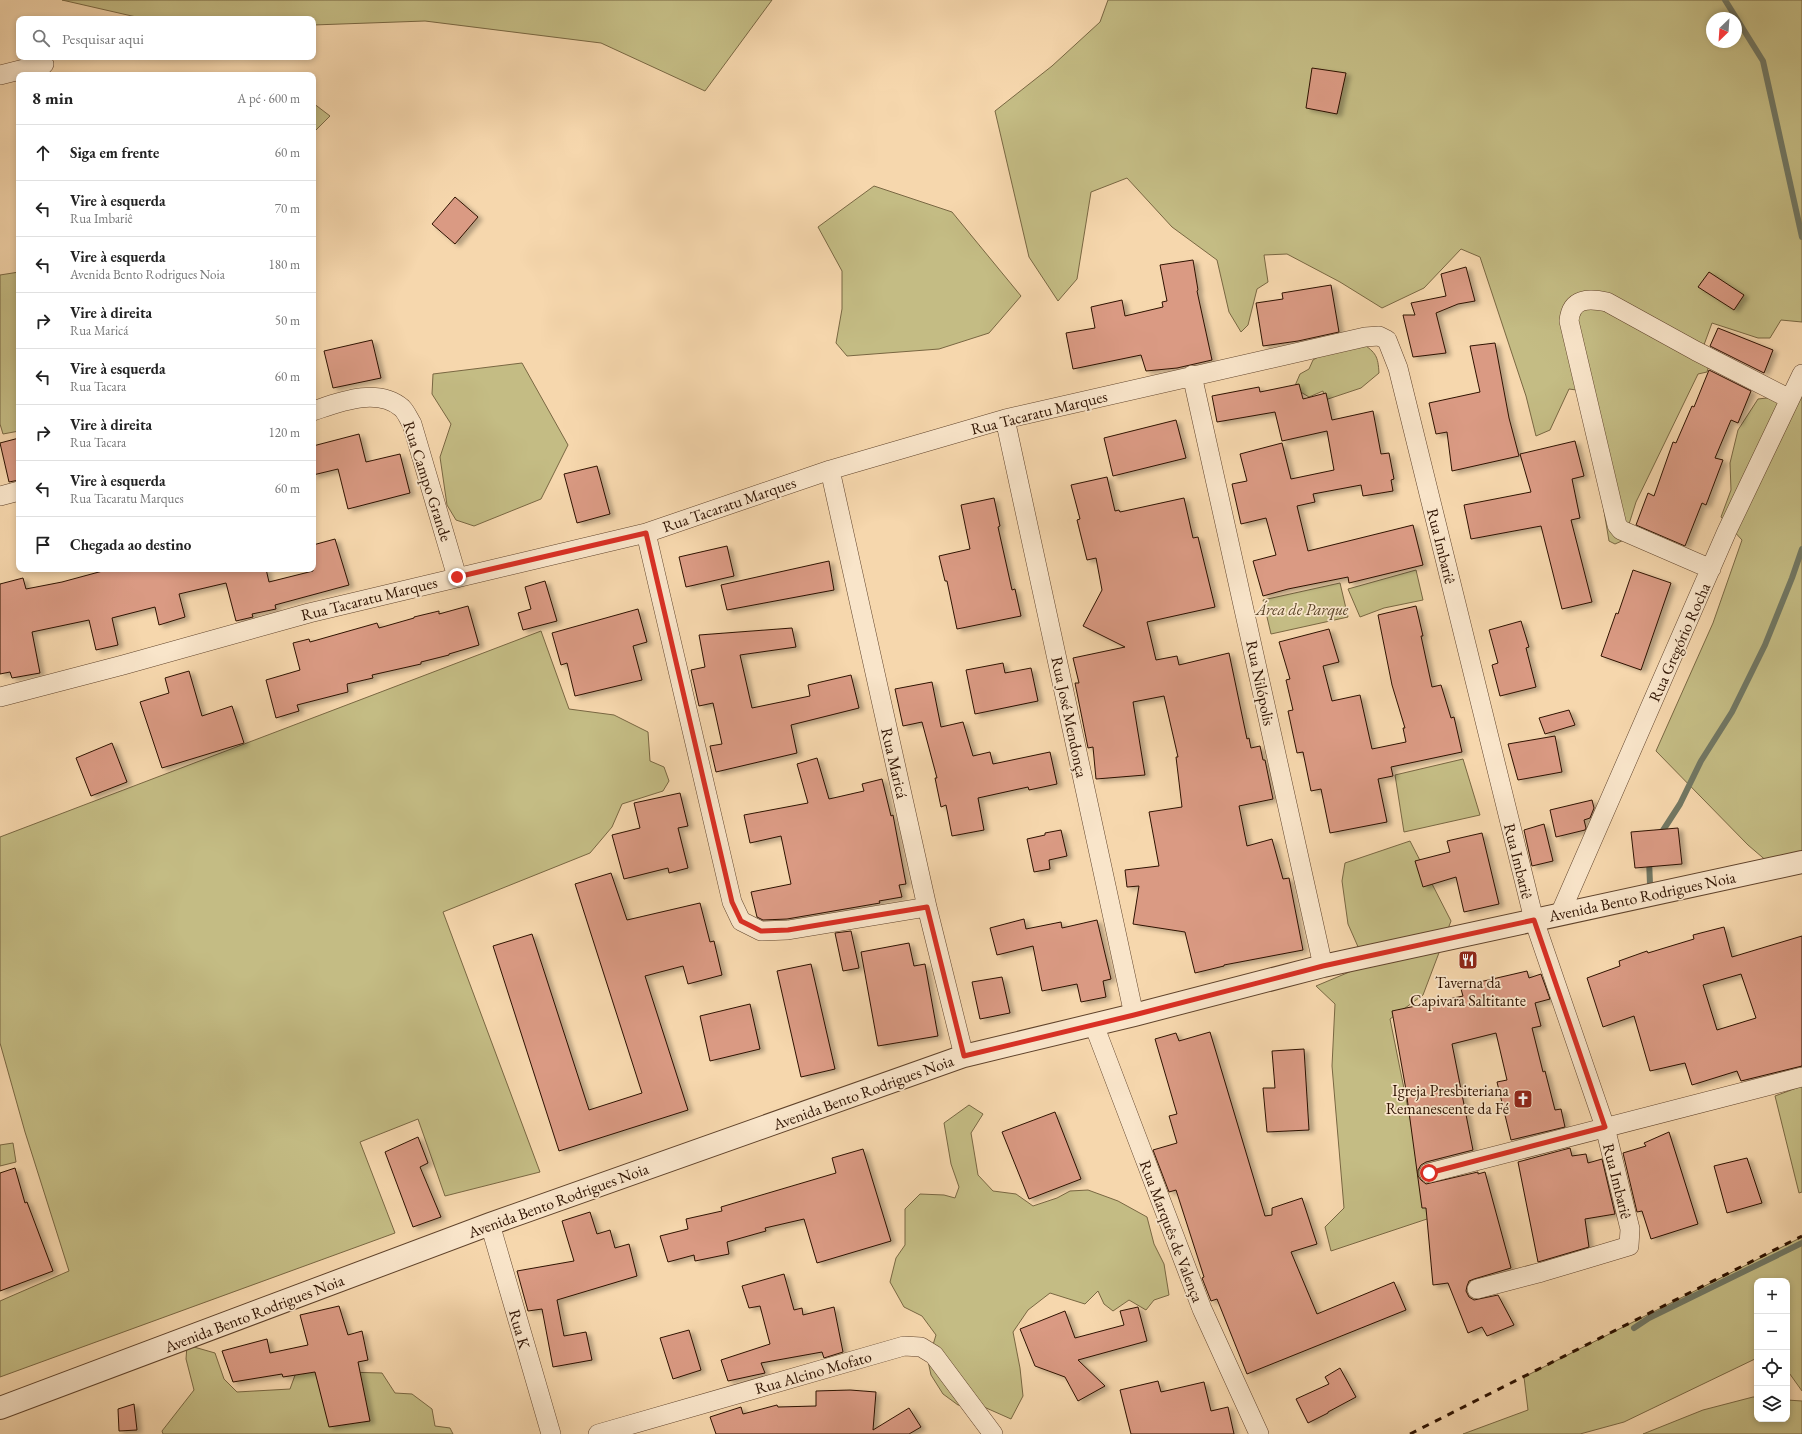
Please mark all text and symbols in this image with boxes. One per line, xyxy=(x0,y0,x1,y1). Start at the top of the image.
north arrow xyxy=(1706,12,1742,48)
search box xyxy=(16,16,316,60)
icon: search xyxy=(30,27,52,49)
text: Pesquisar aqui xyxy=(62,29,144,48)
text: 8 min xyxy=(32,87,73,109)
text: A pé · 600 m xyxy=(237,90,300,107)
icon: ahead xyxy=(32,142,54,164)
text: Siga em frente xyxy=(70,143,159,162)
text: 60 m xyxy=(275,144,300,161)
text: Vire à esquerda xyxy=(70,191,166,210)
icon: left xyxy=(32,198,54,220)
text: 70 m xyxy=(275,200,300,217)
text: Rua Imbariê xyxy=(70,210,133,227)
text: Vire à esquerda xyxy=(70,247,166,266)
icon: left xyxy=(32,254,54,276)
text: 180 m xyxy=(269,256,300,273)
text: Avenida Bento Rodrigues Noia xyxy=(70,266,225,283)
text: Vire à direita xyxy=(70,303,152,322)
icon: right xyxy=(32,310,54,332)
text: 50 m xyxy=(275,312,300,329)
text: Rua Maricá xyxy=(70,322,128,339)
text: Vire à esquerda xyxy=(70,359,166,378)
icon: left xyxy=(32,366,54,388)
text: 60 m xyxy=(275,368,300,385)
text: Rua Tacara xyxy=(70,378,126,395)
street label: Rua Tacaratu Marques xyxy=(969,385,1110,440)
text: Vire à direita xyxy=(70,415,152,434)
street label: Rua Campo Grande xyxy=(398,418,457,544)
icon: right xyxy=(32,422,54,444)
text: 120 m xyxy=(269,424,300,441)
text: Rua Tacara xyxy=(70,434,126,451)
text: Vire à esquerda xyxy=(70,471,166,490)
street label: Rua Tacaratu Marques xyxy=(660,472,799,537)
icon: left xyxy=(32,478,54,500)
text: 60 m xyxy=(275,480,300,497)
text: Rua Tacaratu Marques xyxy=(70,490,184,507)
street label: Rua Imbariê xyxy=(1422,506,1461,586)
icon: arrive xyxy=(32,534,54,556)
text: Chegada ao destino xyxy=(70,535,191,554)
route end xyxy=(448,568,466,586)
street label: Rua Tacaratu Marques xyxy=(299,571,440,626)
street label: Rua Gregório Rocha xyxy=(1644,579,1715,705)
park label: Área de Parque xyxy=(1255,599,1349,621)
street label: Rua Nilópolis xyxy=(1241,639,1280,728)
street label: Rua José Mendonça xyxy=(1046,655,1093,780)
street label: Rua Maricá xyxy=(876,726,913,801)
street label: Rua Imbariê xyxy=(1499,821,1538,901)
street label: Avenida Bento Rodrigues Noia xyxy=(1546,866,1738,927)
restaurant icon: Taverna da Capivara Saltitante xyxy=(1457,949,1479,971)
place label: Taverna da Capivara Saltitante xyxy=(1410,972,1526,1011)
street label: Avenida Bento Rodrigues Noia xyxy=(769,1050,957,1135)
place label: Igreja Presbiteriana Remanescente da Fé xyxy=(1386,1080,1510,1119)
church icon: Igreja Presbiteriana Remanescente da Fé xyxy=(1512,1088,1534,1110)
street label: Rua Imbariê xyxy=(1598,1141,1637,1221)
street label: Rua Marquês de Valença xyxy=(1135,1157,1209,1306)
street label: Avenida Bento Rodrigues Noia xyxy=(464,1158,652,1243)
route start xyxy=(1420,1164,1438,1182)
street label: Avenida Bento Rodrigues Noia xyxy=(160,1269,348,1358)
map controls xyxy=(1754,1278,1790,1422)
button: + xyxy=(1754,1278,1790,1314)
street label: Rua K xyxy=(504,1307,535,1352)
button: − xyxy=(1754,1314,1790,1350)
street label: Rua Alcino Mofato xyxy=(752,1346,874,1399)
button: locate xyxy=(1754,1350,1790,1386)
button: layers xyxy=(1754,1386,1790,1422)

